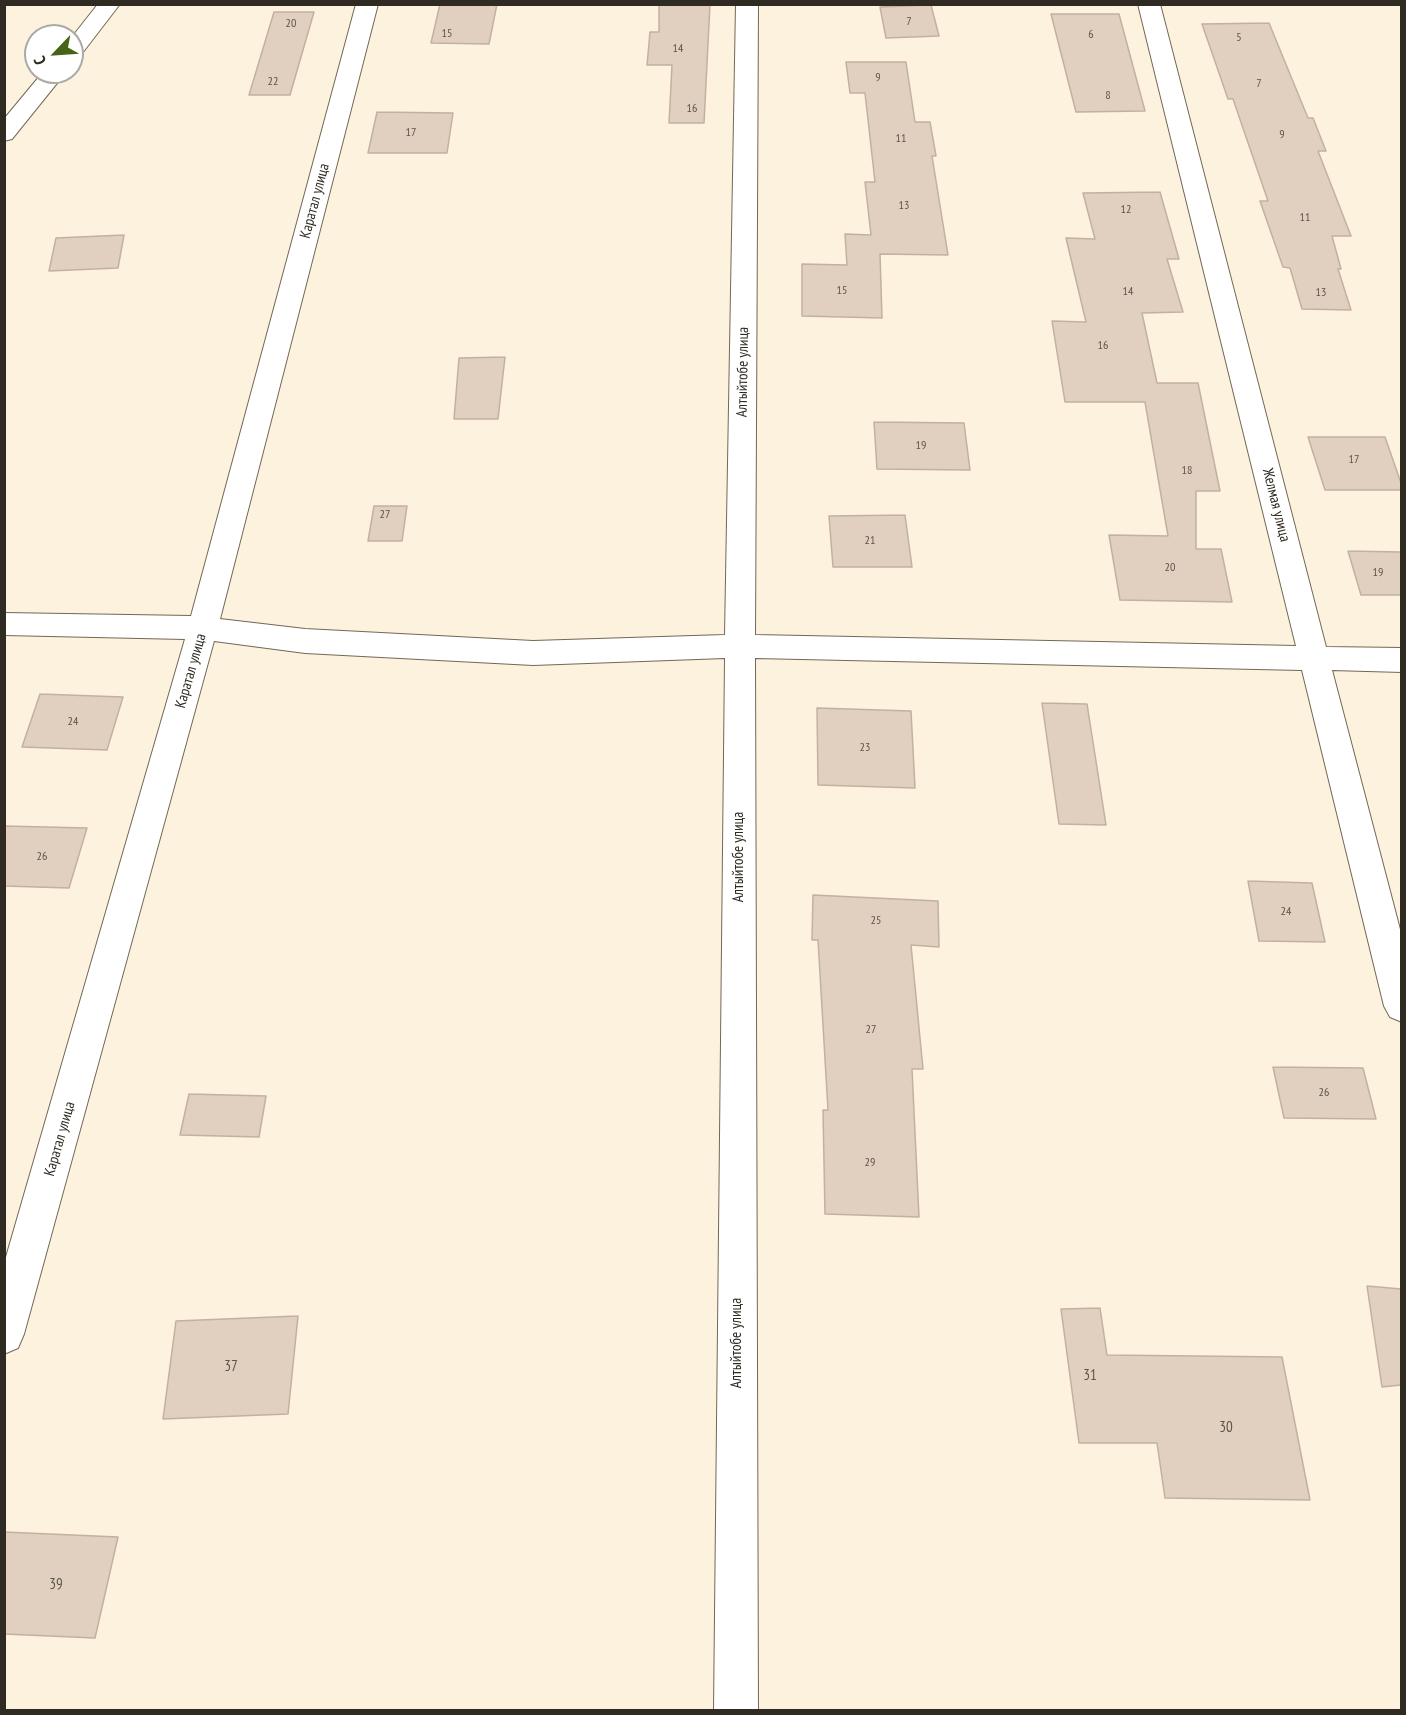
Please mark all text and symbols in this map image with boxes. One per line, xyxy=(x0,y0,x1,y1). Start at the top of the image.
house number: 7 xyxy=(906,15,912,29)
house number: 20 xyxy=(286,17,296,31)
north arrow xyxy=(24,24,84,84)
house number: 15 xyxy=(442,27,452,41)
house number: 6 xyxy=(1088,28,1094,42)
house number: 5 xyxy=(1236,31,1242,45)
house number: 14 xyxy=(673,42,683,56)
text: С xyxy=(29,53,50,68)
house number: 9 xyxy=(875,71,881,85)
house number: 22 xyxy=(268,75,278,89)
house number: 7 xyxy=(1256,77,1262,91)
house number: 8 xyxy=(1105,89,1111,103)
house number: 16 xyxy=(687,102,697,116)
house number: 17 xyxy=(406,126,416,140)
house number: 9 xyxy=(1279,128,1285,142)
house number: 11 xyxy=(896,132,906,146)
street label: Каратал улица xyxy=(296,162,334,240)
house number: 13 xyxy=(899,199,909,213)
house number: 12 xyxy=(1121,203,1131,217)
house number: 11 xyxy=(1300,211,1310,225)
house number: 15 xyxy=(837,284,847,298)
house number: 14 xyxy=(1123,285,1133,299)
house number: 13 xyxy=(1316,286,1326,300)
street label: Алтыйтобе улица xyxy=(733,327,753,417)
house number: 16 xyxy=(1098,339,1108,353)
house number: 19 xyxy=(916,439,926,453)
house number: 17 xyxy=(1349,453,1359,467)
house number: 18 xyxy=(1182,464,1192,478)
street label: Желмая улица xyxy=(1258,466,1294,544)
house number: 27 xyxy=(380,508,390,522)
house number: 21 xyxy=(865,534,875,548)
house number: 20 xyxy=(1165,561,1175,575)
house number: 19 xyxy=(1373,566,1383,580)
street label: Каратал улица xyxy=(172,632,210,710)
house number: 24 xyxy=(68,715,78,729)
house number: 23 xyxy=(860,741,870,755)
street label: Алтыйтобе улица xyxy=(730,812,748,902)
house number: 26 xyxy=(37,850,47,864)
house number: 24 xyxy=(1281,905,1291,919)
house number: 25 xyxy=(871,914,881,928)
house number: 27 xyxy=(866,1023,876,1037)
house number: 26 xyxy=(1319,1086,1329,1100)
street label: Каратал улица xyxy=(41,1100,79,1178)
house number: 29 xyxy=(865,1156,875,1170)
street label: Алтыйтобе улица xyxy=(728,1298,746,1388)
house number: 37 xyxy=(224,1358,238,1376)
house number: 31 xyxy=(1083,1367,1097,1385)
house number: 30 xyxy=(1219,1419,1233,1437)
house number: 39 xyxy=(49,1576,63,1594)

